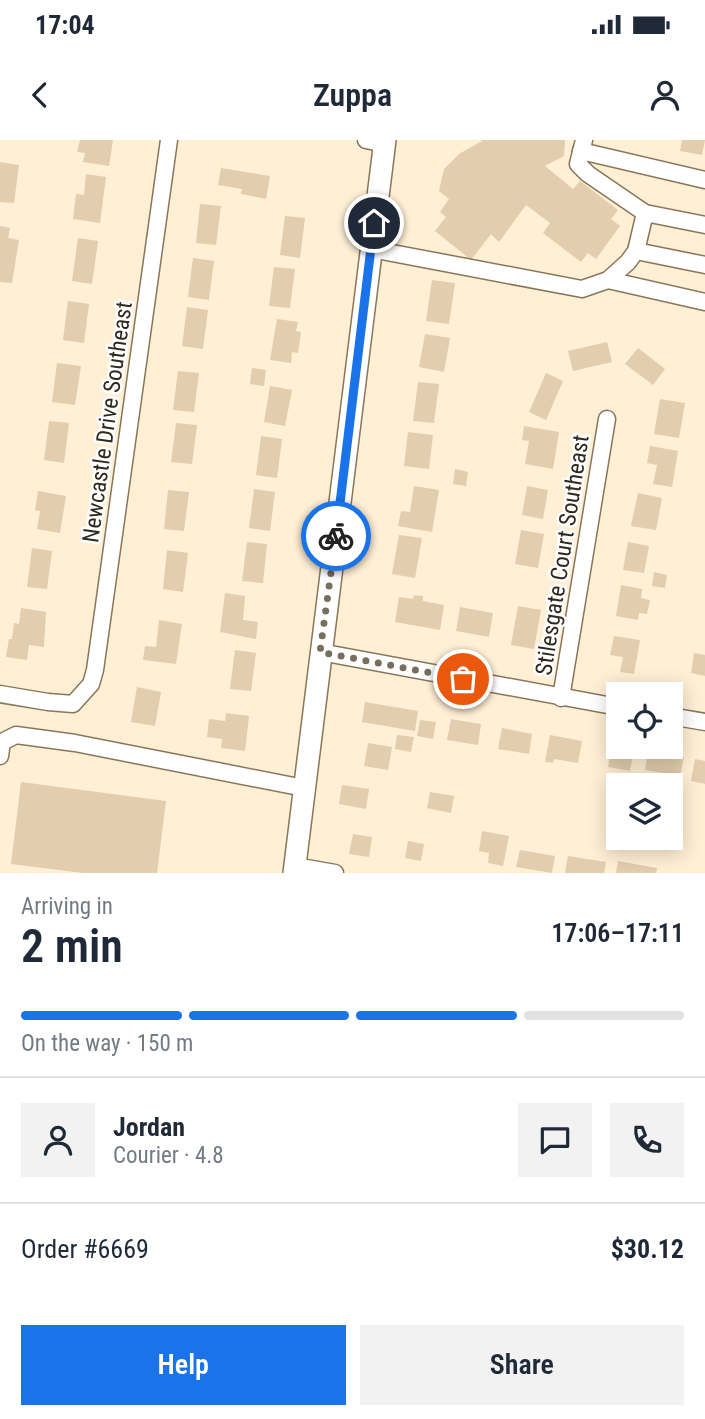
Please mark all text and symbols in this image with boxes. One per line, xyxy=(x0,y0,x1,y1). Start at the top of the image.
text: 17:04 xyxy=(35,10,95,40)
icon: back xyxy=(21,76,59,114)
text: Zuppa xyxy=(313,76,392,114)
icon: person xyxy=(646,76,684,114)
pin xyxy=(344,193,404,253)
icon: home xyxy=(355,204,393,242)
street label: Newcastle Drive Southeast xyxy=(77,300,138,544)
street label: Stilesgate Court Southeast xyxy=(530,433,595,677)
courier xyxy=(301,501,371,571)
icon: bike xyxy=(317,517,355,555)
pin xyxy=(433,649,493,709)
icon: bag xyxy=(444,660,482,698)
map controls xyxy=(606,682,683,850)
button: locate xyxy=(606,682,683,759)
button: layers xyxy=(606,773,683,850)
text: Arriving in xyxy=(21,893,113,920)
text: 17:06–17:11 xyxy=(551,918,684,948)
text: 2 min xyxy=(21,919,123,973)
text: On the way · 150 m xyxy=(21,1030,193,1057)
button: person xyxy=(21,1103,95,1177)
button: chat xyxy=(518,1103,592,1177)
button: phone xyxy=(610,1103,684,1177)
text: Jordan xyxy=(113,1112,185,1142)
text: Courier · 4.8 xyxy=(113,1142,224,1169)
text: Order #6669 xyxy=(21,1234,149,1264)
text: $30.12 xyxy=(611,1234,684,1264)
button: Help xyxy=(21,1325,346,1405)
button: Share xyxy=(360,1325,684,1405)

